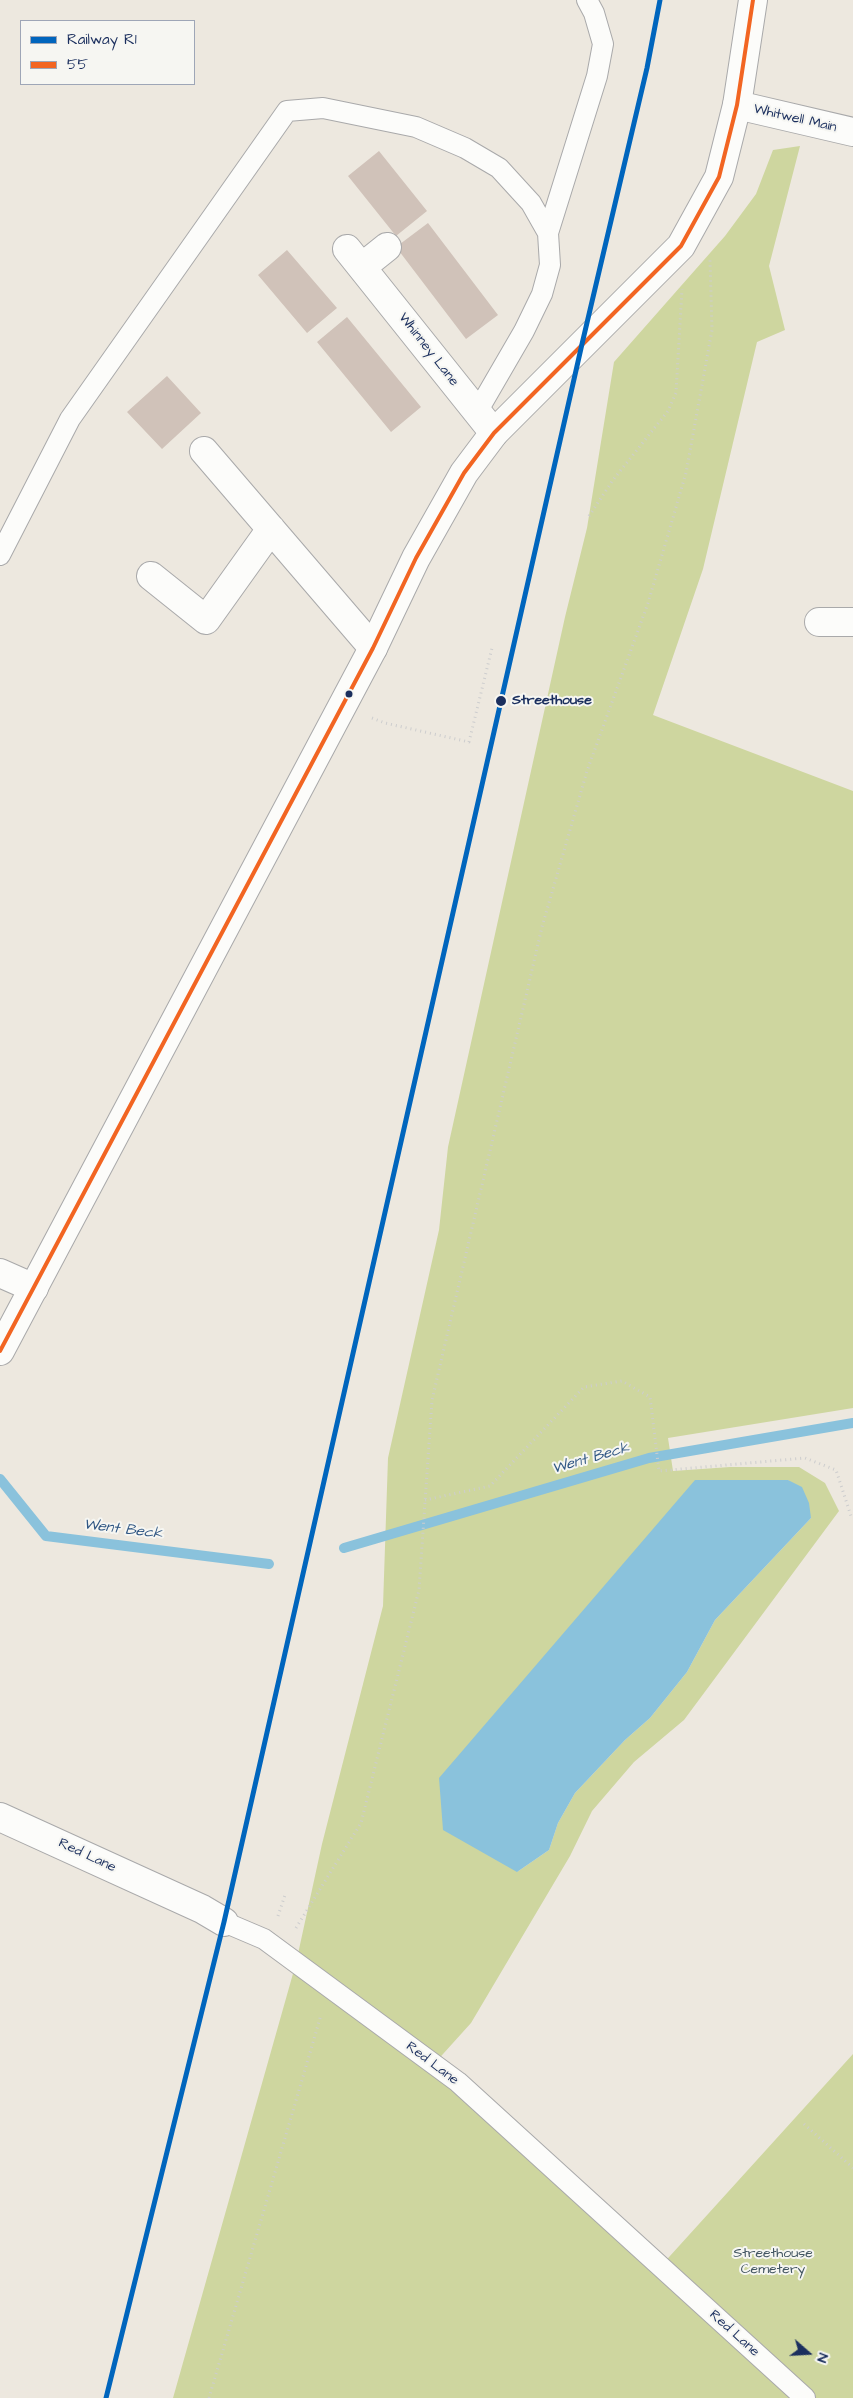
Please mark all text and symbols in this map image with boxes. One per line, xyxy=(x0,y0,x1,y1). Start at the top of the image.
legend xyxy=(20,20,195,85)
text: Railway R1 xyxy=(67,29,137,50)
text: 55 xyxy=(67,54,88,75)
street label: Whitwell Main xyxy=(752,101,838,137)
street label: Whinney Lane xyxy=(394,310,462,390)
unlabelled marker xyxy=(344,689,354,699)
place label: Streethouse xyxy=(512,693,592,709)
marker: Streethouse xyxy=(494,694,508,708)
water label: Went Beck xyxy=(550,1439,632,1479)
water label: Went Beck xyxy=(83,1516,163,1544)
street label: Red Lane xyxy=(55,1835,119,1877)
street label: Red Lane xyxy=(402,2039,462,2089)
park label: Streethouse Cemetery xyxy=(733,2246,813,2278)
street label: Red Lane xyxy=(705,2307,763,2361)
north arrow xyxy=(783,2328,833,2378)
text: N xyxy=(811,2350,833,2365)

